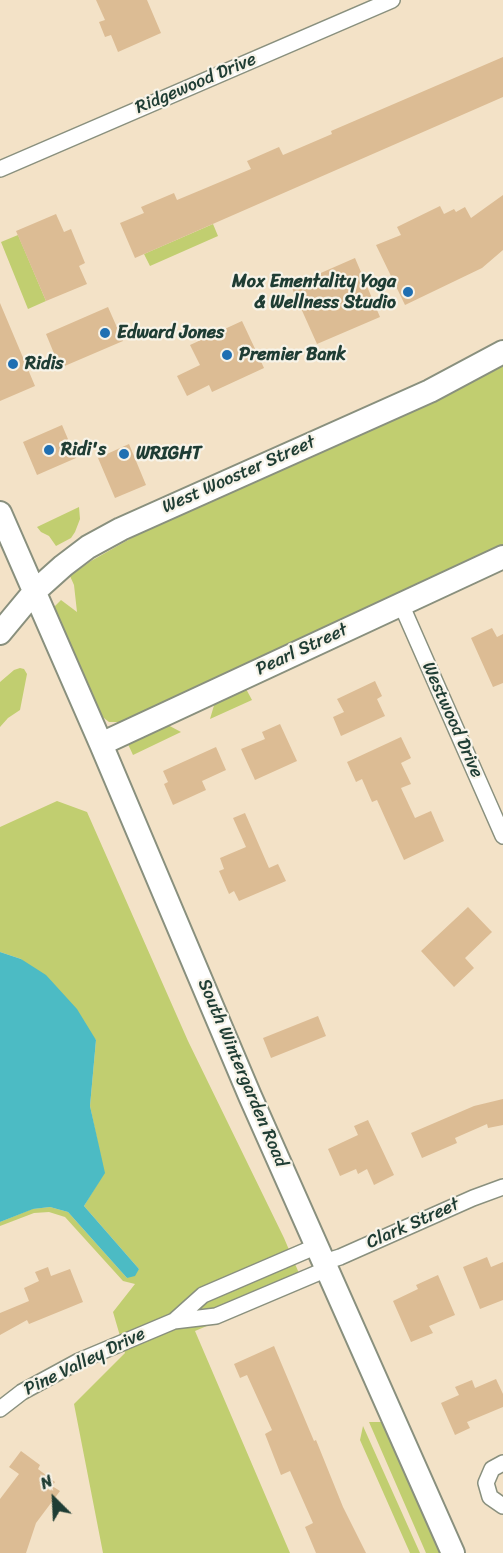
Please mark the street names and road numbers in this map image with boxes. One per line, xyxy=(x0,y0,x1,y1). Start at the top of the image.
street label: Ridgewood Drive xyxy=(132,49,260,119)
street label: West Wooster Street xyxy=(159,432,319,518)
street label: Pearl Street xyxy=(253,619,351,681)
street label: Westwood Drive xyxy=(417,659,487,781)
street label: South Wintergarden Road xyxy=(193,976,291,1170)
street label: Clark Street xyxy=(363,1194,463,1254)
street label: Pine Valley Drive xyxy=(21,1323,149,1401)

